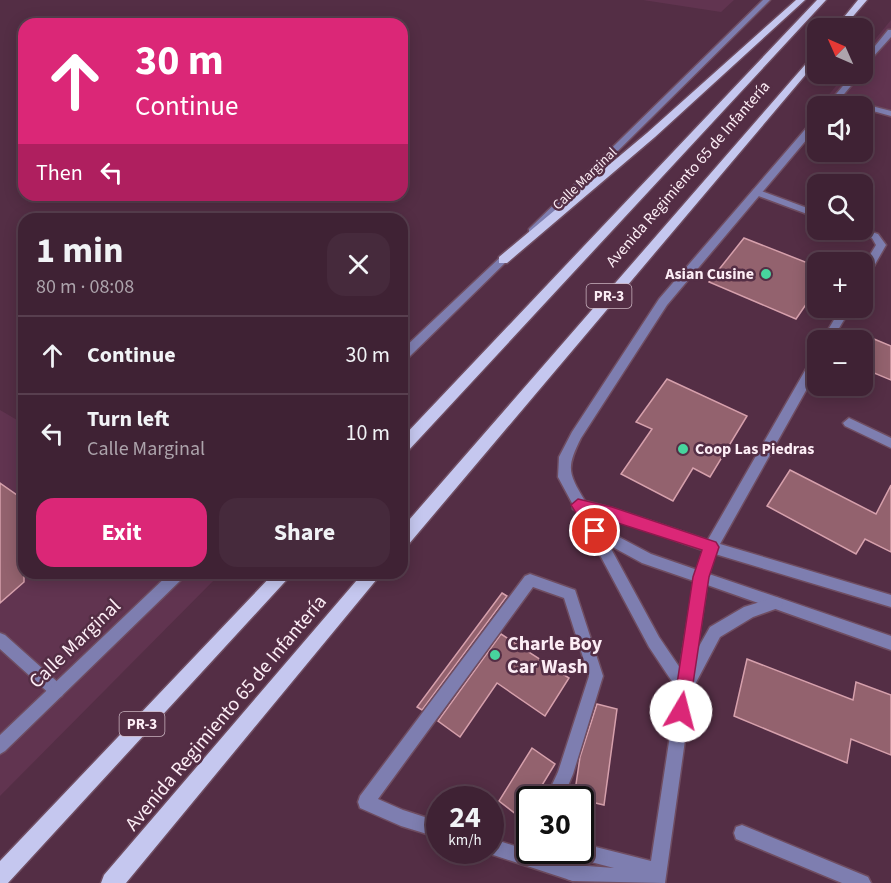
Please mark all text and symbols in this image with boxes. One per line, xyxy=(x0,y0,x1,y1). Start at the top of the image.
north arrow xyxy=(807,18,873,84)
map controls xyxy=(807,18,873,396)
text: 30 m xyxy=(135,31,224,91)
icon: ahead xyxy=(36,42,114,120)
street label: Avenida Regimiento 65 de Infantería xyxy=(601,76,775,272)
text: Continue xyxy=(135,87,238,126)
button: sound xyxy=(807,96,873,162)
street label: Calle Marginal xyxy=(548,143,622,215)
icon: left xyxy=(95,156,128,189)
text: Then xyxy=(36,157,83,189)
button: search xyxy=(807,174,873,240)
text: 1 min xyxy=(36,225,124,276)
button: close xyxy=(327,233,390,296)
button: + xyxy=(807,252,873,318)
place label: Asian Cusine xyxy=(664,263,754,285)
marker: Asian Cusine xyxy=(759,267,773,281)
text: 80 m · 08:08 xyxy=(36,273,134,301)
road number: PR-3 xyxy=(586,284,632,308)
button: − xyxy=(807,330,873,396)
icon: ahead xyxy=(36,339,69,372)
text: Continue xyxy=(87,339,176,371)
text: 30 m xyxy=(345,339,390,371)
text: Turn left xyxy=(87,403,169,435)
icon: left xyxy=(36,417,69,450)
text: 10 m xyxy=(345,417,390,449)
text: Calle Marginal xyxy=(87,435,205,463)
place label: Coop Las Piedras xyxy=(695,438,814,460)
marker: Coop Las Piedras xyxy=(676,442,690,456)
button: Exit xyxy=(36,498,207,567)
button: Share xyxy=(219,498,390,567)
pin xyxy=(569,505,620,556)
icon: arrive xyxy=(578,514,611,547)
street label: Avenida Regimiento 65 de Infantería xyxy=(119,589,333,837)
street label: Calle Marginal xyxy=(23,593,127,695)
place label: Charle Boy Car Wash xyxy=(507,630,603,681)
marker: Charle Boy Car Wash xyxy=(488,648,502,662)
position arrow xyxy=(649,679,713,743)
road number: PR-3 xyxy=(120,712,164,736)
speed limit sign: 30 xyxy=(516,786,594,864)
text: 24 xyxy=(449,796,481,839)
text: km/h xyxy=(448,830,482,851)

